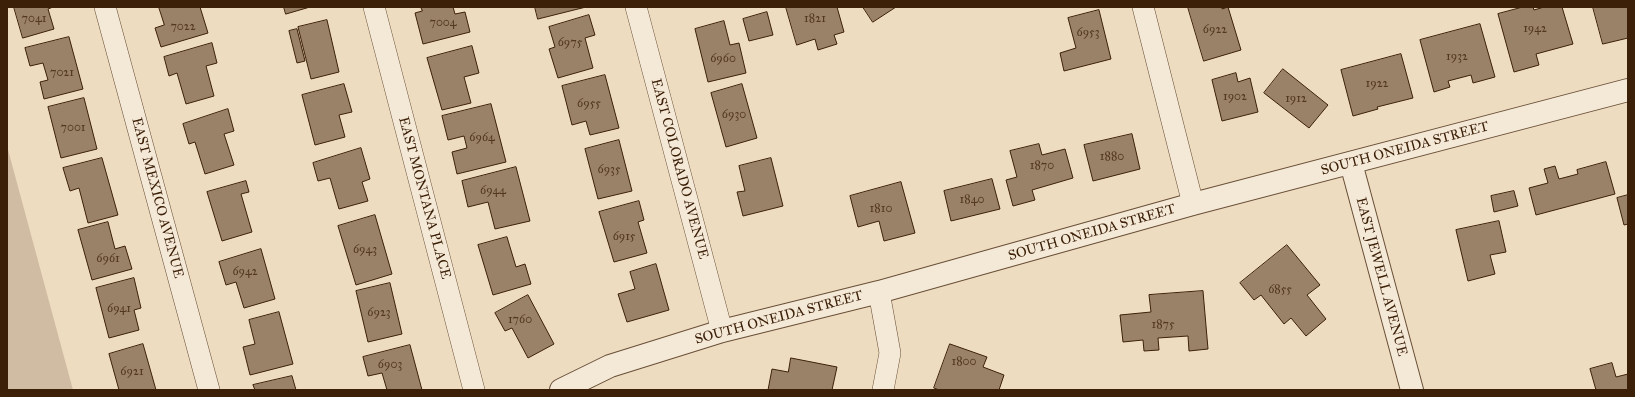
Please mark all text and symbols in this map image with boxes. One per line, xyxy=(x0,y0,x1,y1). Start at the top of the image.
house number: 7041 xyxy=(22,12,46,26)
house number: 1821 xyxy=(804,12,826,26)
house number: 7004 xyxy=(429,16,457,30)
house number: 7022 xyxy=(170,20,196,34)
house number: 1942 xyxy=(1523,22,1547,36)
house number: 6922 xyxy=(1203,23,1227,37)
house number: 6953 xyxy=(1077,26,1099,40)
house number: 6975 xyxy=(558,36,582,50)
house number: 1932 xyxy=(1446,50,1468,64)
house number: 6960 xyxy=(710,52,736,66)
house number: 7021 xyxy=(50,66,74,80)
street label: EAST COLORADO AVENUE xyxy=(647,77,711,261)
house number: 1922 xyxy=(1366,77,1388,91)
house number: 1902 xyxy=(1223,90,1247,104)
house number: 1912 xyxy=(1285,92,1307,106)
house number: 6955 xyxy=(577,97,601,111)
house number: 6930 xyxy=(722,108,746,122)
street label: EAST MONTANA PLACE xyxy=(394,115,454,281)
street label: EAST MEXICO AVENUE xyxy=(127,116,187,280)
street label: SOUTH ONEIDA STREET xyxy=(1319,118,1491,180)
house number: 7001 xyxy=(60,121,86,135)
house number: 6964 xyxy=(469,131,495,145)
house number: 1880 xyxy=(1100,150,1124,164)
house number: 1870 xyxy=(1030,159,1054,173)
house number: 6935 xyxy=(598,163,620,177)
house number: 6944 xyxy=(480,184,506,198)
house number: 1840 xyxy=(960,193,984,207)
street label: EAST JEWELL AVENUE xyxy=(1352,196,1410,358)
street label: SOUTH ONEIDA STREET xyxy=(1006,201,1178,265)
house number: 1810 xyxy=(870,202,892,216)
house number: 6915 xyxy=(613,230,635,244)
house number: 6943 xyxy=(353,243,377,257)
house number: 6961 xyxy=(96,252,120,266)
house number: 6942 xyxy=(232,265,258,279)
house number: 6855 xyxy=(1268,283,1292,297)
street label: SOUTH ONEIDA STREET xyxy=(693,287,865,349)
house number: 6941 xyxy=(107,302,131,316)
house number: 6923 xyxy=(367,306,391,320)
house number: 1760 xyxy=(508,313,532,327)
house number: 1875 xyxy=(1151,318,1175,332)
house number: 1800 xyxy=(951,355,977,369)
house number: 6903 xyxy=(378,358,402,372)
house number: 6921 xyxy=(120,365,144,379)

